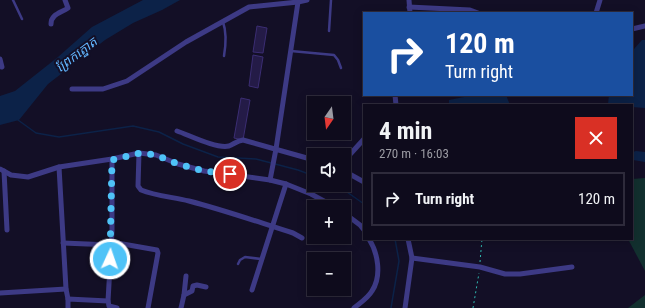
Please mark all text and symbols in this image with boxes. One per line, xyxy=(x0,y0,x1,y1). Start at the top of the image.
text: 120 m xyxy=(445,27,515,60)
icon: right xyxy=(379,28,431,80)
water label: ព្រែកត្នោត xyxy=(53,34,101,76)
text: Turn right xyxy=(445,61,513,82)
north arrow xyxy=(307,96,351,140)
map controls xyxy=(307,96,351,296)
text: 4 min xyxy=(379,117,432,145)
button: close xyxy=(575,117,617,159)
text: 270 m · 16:03 xyxy=(379,146,449,161)
button: sound xyxy=(307,148,351,192)
pin xyxy=(213,157,247,191)
icon: arrive xyxy=(219,163,241,185)
icon: right xyxy=(381,188,403,210)
text: Turn right xyxy=(415,190,474,208)
text: 120 m xyxy=(578,190,615,208)
button: + xyxy=(307,200,351,244)
position arrow xyxy=(89,238,131,280)
button: − xyxy=(307,252,351,296)

